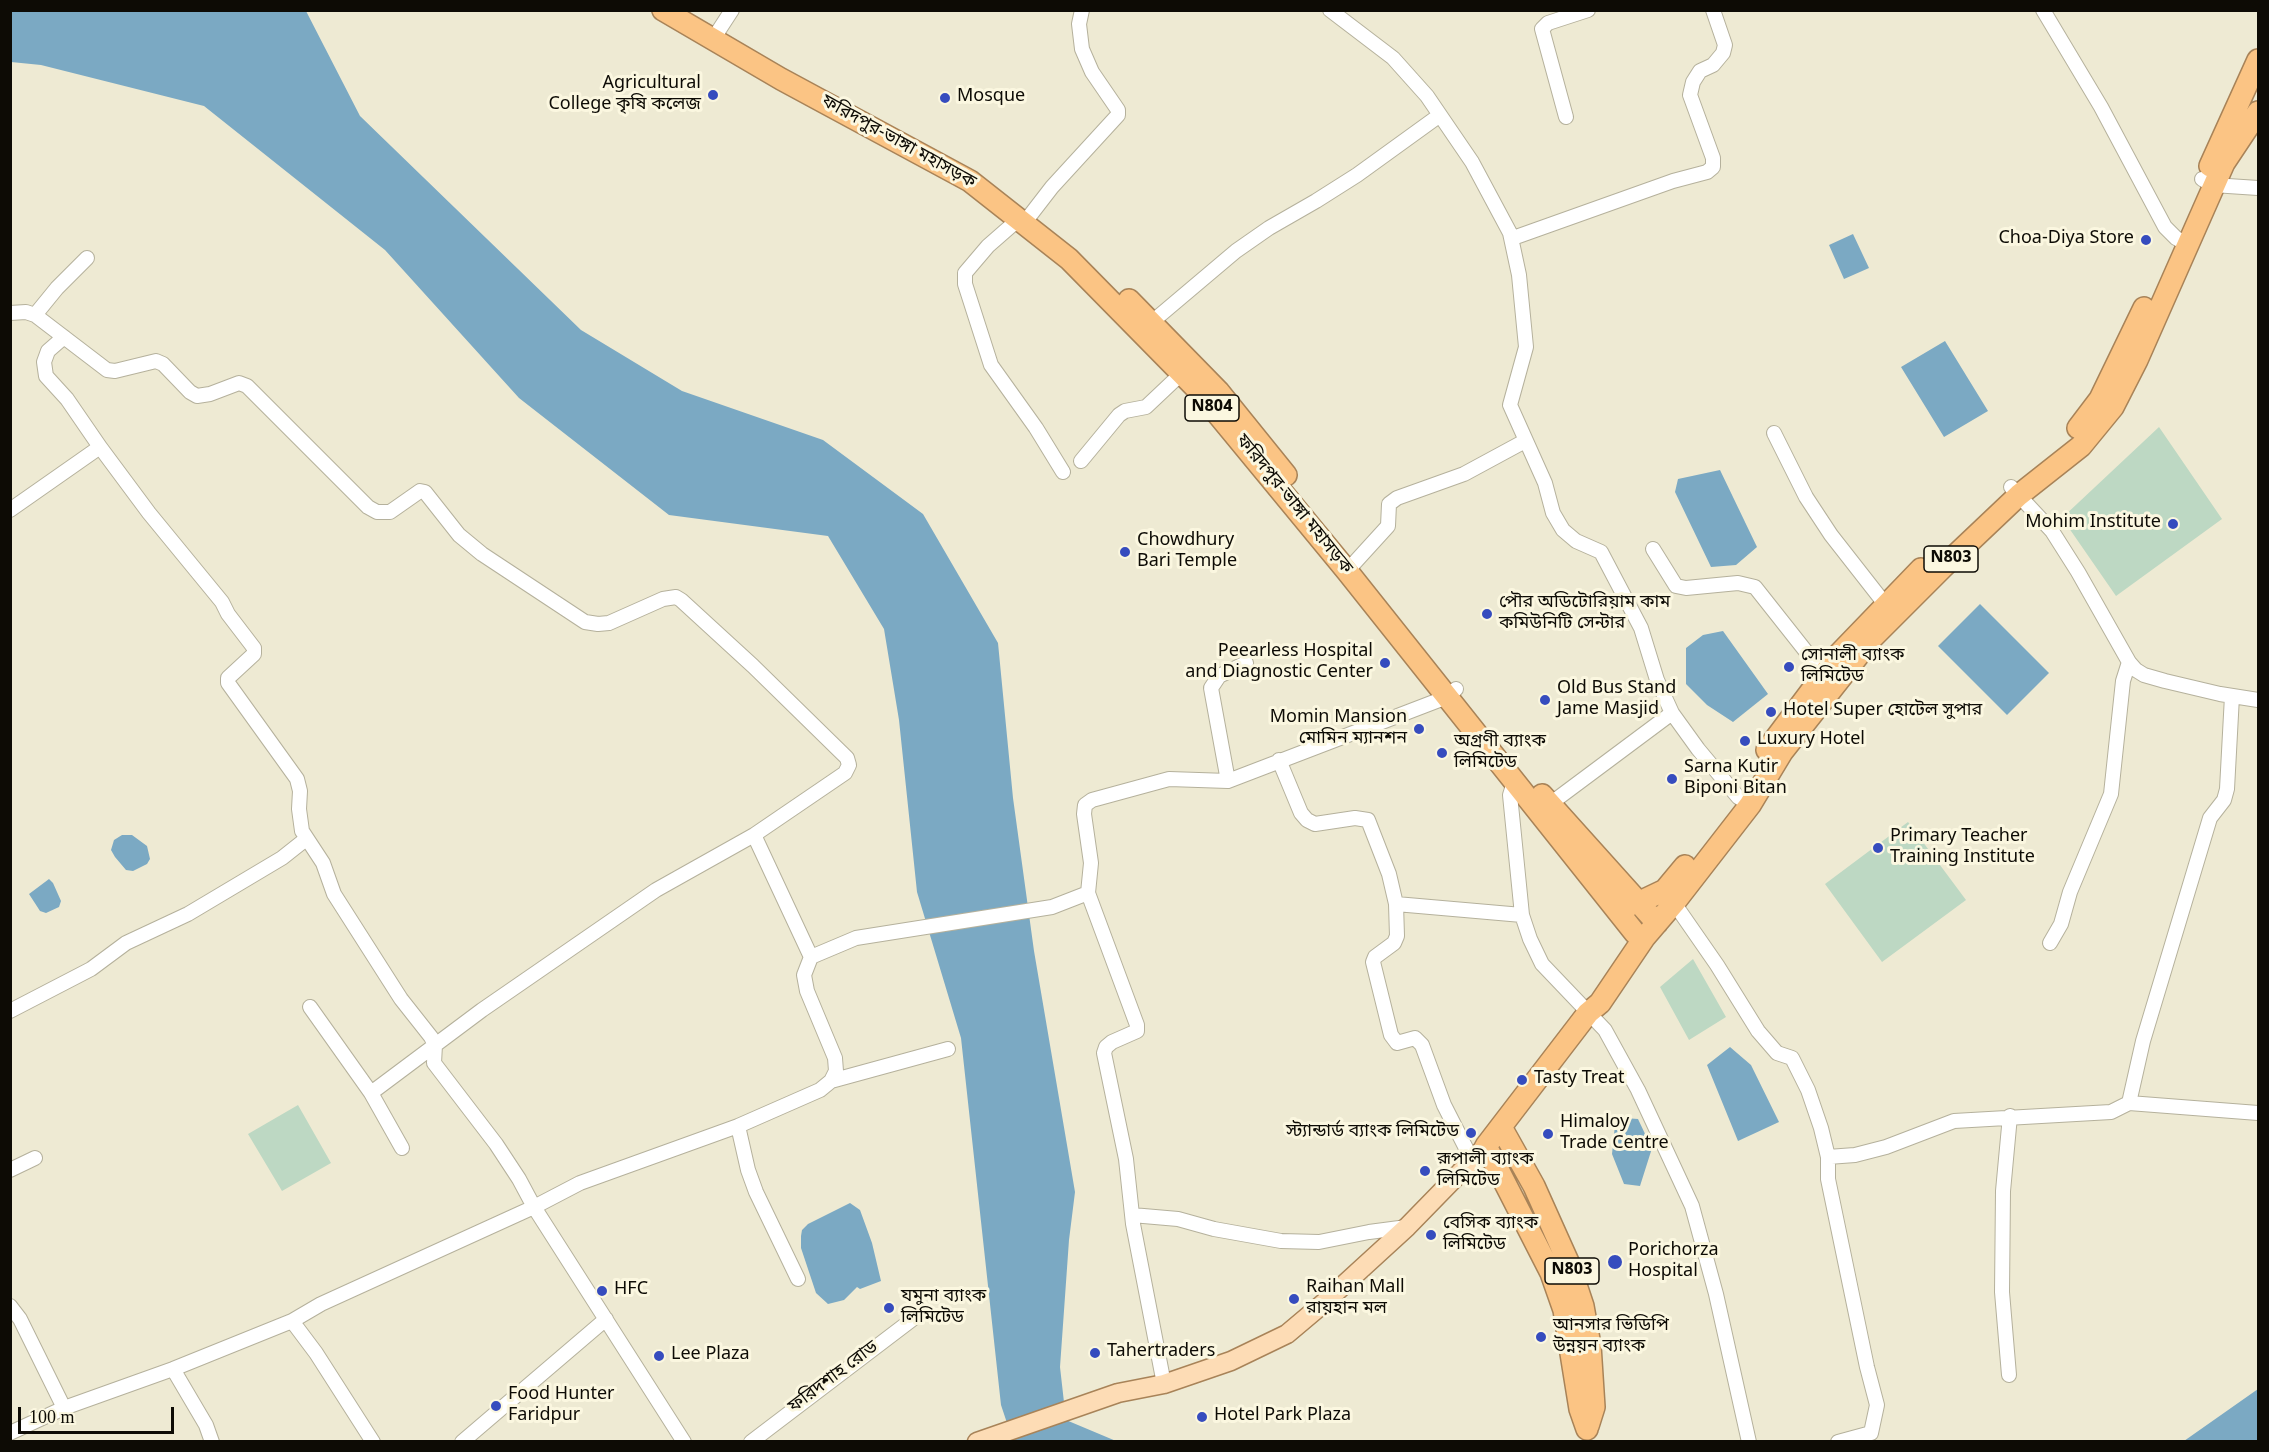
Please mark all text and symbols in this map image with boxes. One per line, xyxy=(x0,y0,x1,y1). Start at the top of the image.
place label: Agricultural College কৃষি কলেজ xyxy=(548,74,701,116)
place label: Mosque xyxy=(957,87,1025,109)
marker: Agricultural College কৃষি কলেজ xyxy=(706,88,720,102)
marker: Mosque xyxy=(938,91,952,105)
street label: ফরিদপুর-ভাঙ্গা মহাসড়ক xyxy=(817,92,979,194)
place label: Choa-Diya Store xyxy=(1998,229,2134,251)
marker: Choa-Diya Store xyxy=(2139,233,2153,247)
road number: N804 xyxy=(1185,395,1239,421)
street label: ফরিদপুর-ভাঙ্গা মহাসড়ক xyxy=(1230,431,1356,579)
place label: Mohim Institute xyxy=(2025,513,2161,535)
marker: Mohim Institute xyxy=(2166,517,2180,531)
place label: Chowdhury Bari Temple xyxy=(1137,531,1237,574)
marker: Chowdhury Bari Temple xyxy=(1118,545,1132,559)
road number: N803 xyxy=(1924,546,1978,572)
place label: পৌর অডিটোরিয়াম কাম কমিউনিটি সেন্টার xyxy=(1499,593,1670,636)
marker: পৌর অডিটোরিয়াম কাম কমিউনিটি সেন্টার xyxy=(1480,607,1494,621)
place label: Peearless Hospital and Diagnostic Center xyxy=(1185,642,1373,684)
place label: সোনালী ব্যাংক লিমিটেড xyxy=(1801,646,1905,688)
marker: Peearless Hospital and Diagnostic Center xyxy=(1378,656,1392,670)
marker: সোনালী ব্যাংক লিমিটেড xyxy=(1782,660,1796,674)
place label: Old Bus Stand Jame Masjid xyxy=(1557,679,1676,722)
marker: Old Bus Stand Jame Masjid xyxy=(1538,693,1552,707)
place label: Hotel Super হোটেল সুপার xyxy=(1783,701,1982,723)
marker: Hotel Super হোটেল সুপার xyxy=(1764,705,1778,719)
place label: Momin Mansion মোমিন ম্যানশন xyxy=(1270,708,1407,750)
marker: Momin Mansion মোমিন ম্যানশন xyxy=(1412,722,1426,736)
place label: Luxury Hotel xyxy=(1757,730,1865,752)
place label: অগ্রণী ব্যাংক লিমিটেড xyxy=(1454,732,1546,774)
marker: Luxury Hotel xyxy=(1738,734,1752,748)
marker: অগ্রণী ব্যাংক লিমিটেড xyxy=(1435,746,1449,760)
place label: Sarna Kutir Biponi Bitan xyxy=(1684,758,1787,800)
marker: Sarna Kutir Biponi Bitan xyxy=(1665,772,1679,786)
place label: Primary Teacher Training Institute xyxy=(1890,827,2035,870)
marker: Primary Teacher Training Institute xyxy=(1871,841,1885,855)
place label: Tasty Treat xyxy=(1534,1069,1625,1091)
marker: Tasty Treat xyxy=(1515,1073,1529,1087)
place label: Himaloy Trade Centre xyxy=(1560,1113,1669,1156)
place label: স্ট্যান্ডার্ড ব্যাংক লিমিটেড xyxy=(1286,1122,1459,1144)
marker: স্ট্যান্ডার্ড ব্যাংক লিমিটেড xyxy=(1464,1126,1478,1140)
marker: Himaloy Trade Centre xyxy=(1541,1127,1555,1141)
place label: রূপালী ব্যাংক লিমিটেড xyxy=(1437,1150,1534,1192)
marker: রূপালী ব্যাংক লিমিটেড xyxy=(1418,1164,1432,1178)
place label: বেসিক ব্যাংক লিমিটেড xyxy=(1443,1214,1538,1256)
marker: বেসিক ব্যাংক লিমিটেড xyxy=(1424,1228,1438,1242)
place label: Porichorza Hospital xyxy=(1628,1241,1719,1284)
marker: Porichorza Hospital xyxy=(1606,1253,1624,1271)
road number: N803 xyxy=(1545,1258,1599,1284)
place label: Raihan Mall রায়হান মল xyxy=(1306,1278,1405,1320)
place label: HFC xyxy=(614,1280,648,1302)
marker: HFC xyxy=(595,1284,609,1298)
place label: যমুনা ব্যাংক লিমিটেড xyxy=(901,1287,986,1330)
marker: Raihan Mall রায়হান মল xyxy=(1287,1292,1301,1306)
marker: যমুনা ব্যাংক লিমিটেড xyxy=(882,1301,896,1315)
place label: আনসার ভিডিপি উন্নয়ন ব্যাংক xyxy=(1553,1316,1669,1358)
marker: আনসার ভিডিপি উন্নয়ন ব্যাংক xyxy=(1534,1330,1548,1344)
street label: ফরিদশাহ রোড xyxy=(785,1337,883,1419)
place label: Tahertraders xyxy=(1107,1342,1215,1364)
place label: Lee Plaza xyxy=(671,1345,750,1367)
marker: Tahertraders xyxy=(1088,1346,1102,1360)
marker: Lee Plaza xyxy=(652,1349,666,1363)
place label: Food Hunter Faridpur xyxy=(508,1385,615,1428)
scale bar xyxy=(21,1395,177,1433)
marker: Food Hunter Faridpur xyxy=(489,1399,503,1413)
place label: Hotel Park Plaza xyxy=(1214,1406,1351,1428)
text: 100 m xyxy=(29,1407,75,1427)
marker: Hotel Park Plaza xyxy=(1195,1410,1209,1424)

